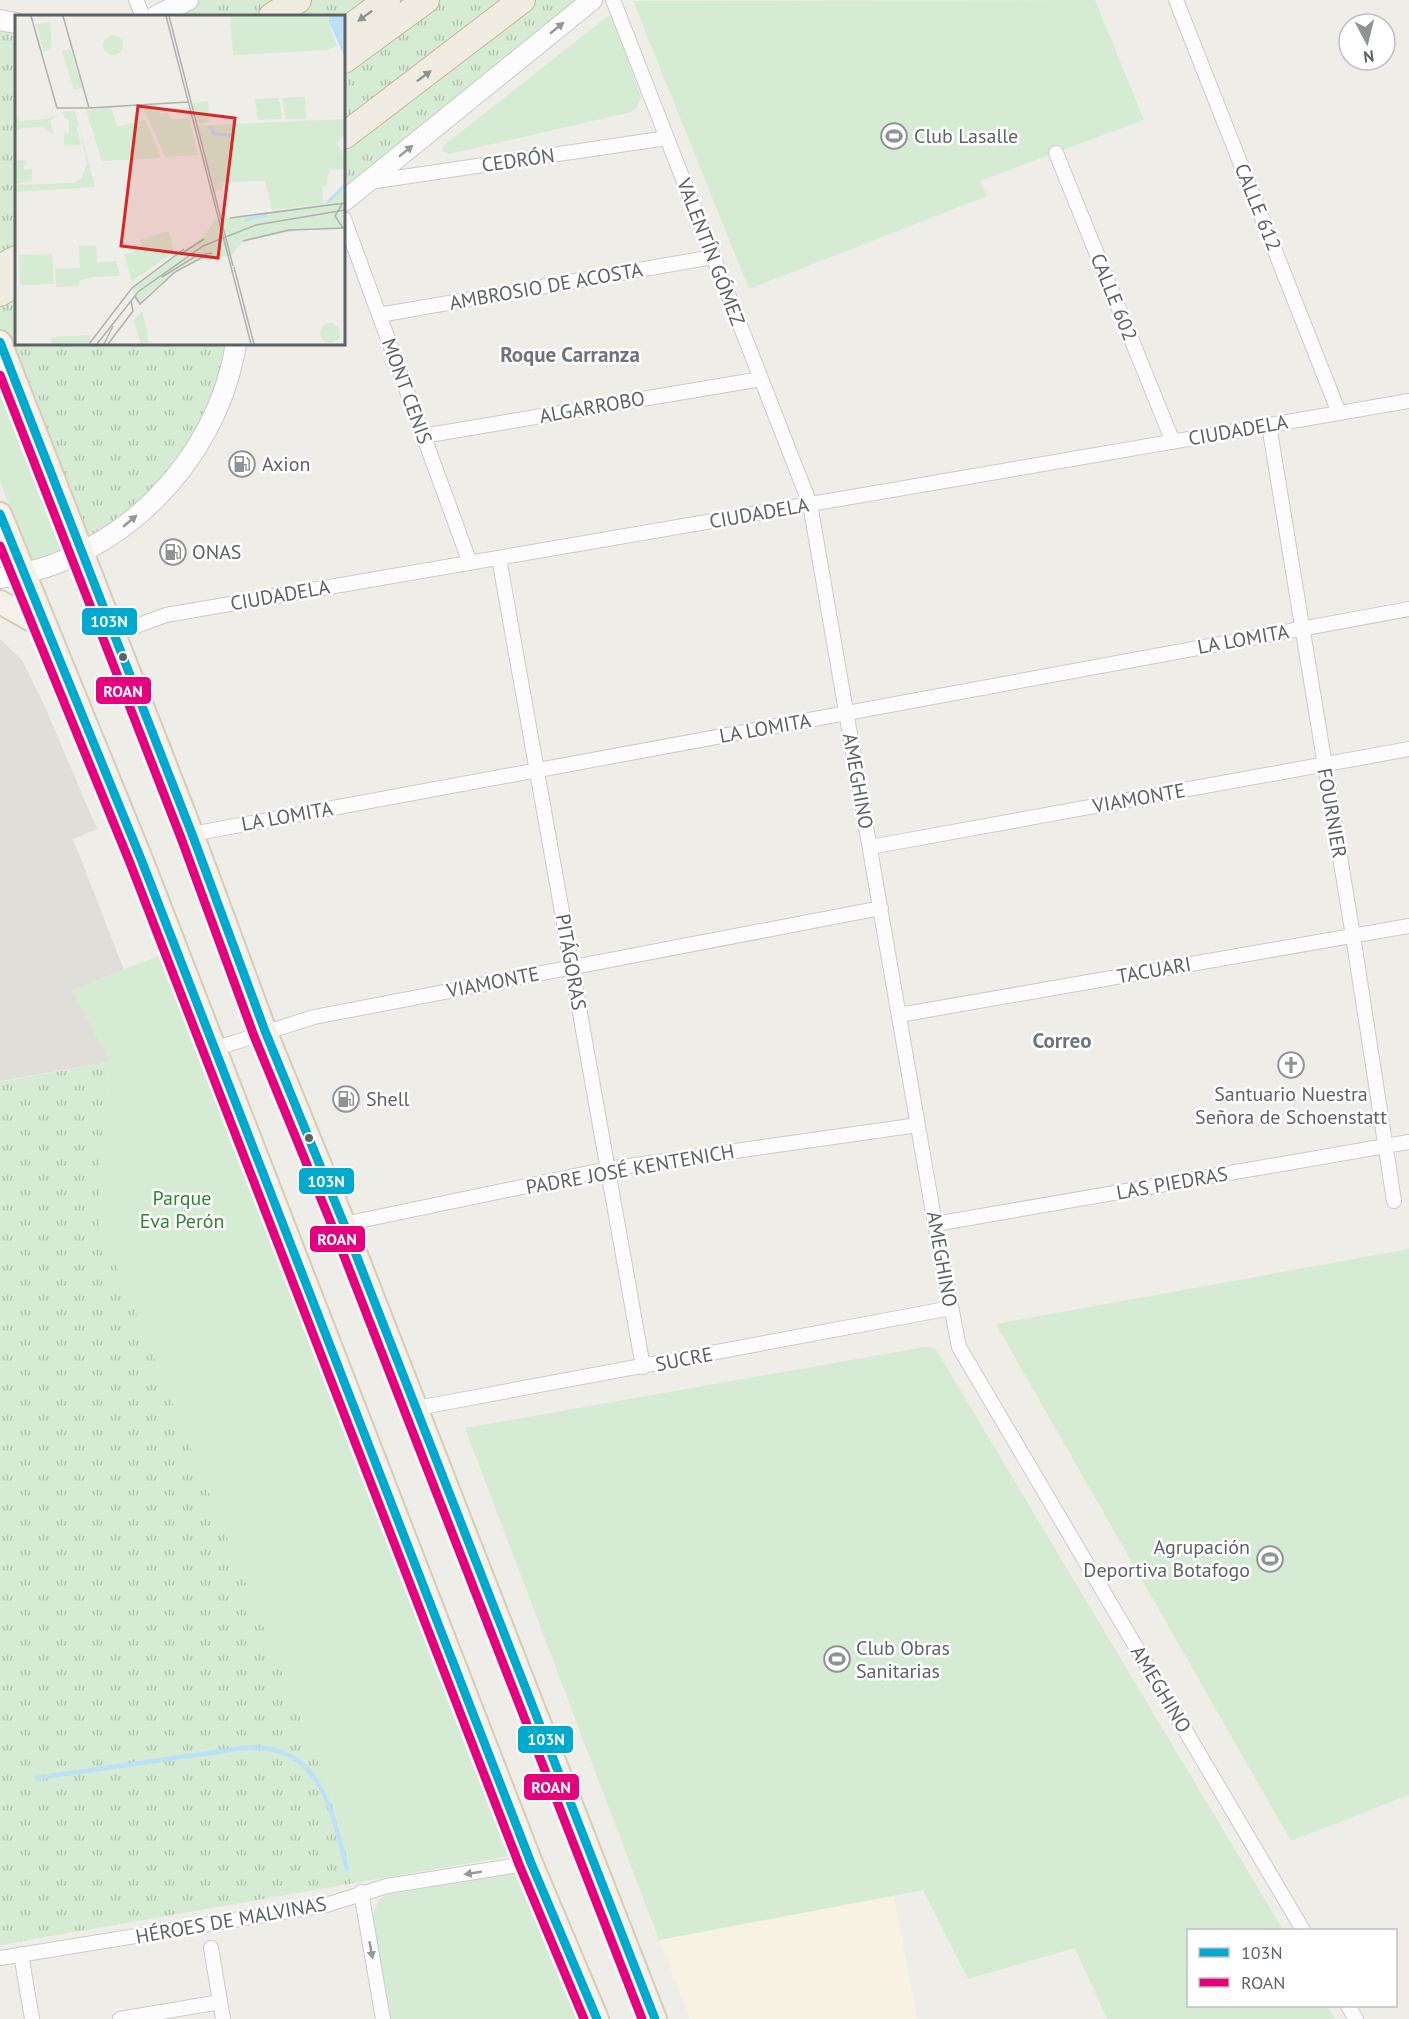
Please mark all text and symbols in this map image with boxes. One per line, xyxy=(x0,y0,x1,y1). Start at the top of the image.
one-way arrow xyxy=(358,10,374,22)
north arrow xyxy=(1337,12,1397,72)
inset map xyxy=(15,15,345,345)
one-way arrow xyxy=(549,22,565,35)
text: N xyxy=(1362,46,1375,67)
one-way arrow xyxy=(417,71,432,83)
sports icon: Club Lasalle xyxy=(879,121,909,151)
place label: Club Lasalle xyxy=(914,123,1018,149)
street label: CEDRÓN xyxy=(480,142,556,178)
one-way arrow xyxy=(398,145,414,158)
street label: CALLE 612 xyxy=(1229,159,1287,255)
street label: VALENTÍN GÓMEZ xyxy=(671,174,751,329)
street label: CALLE 602 xyxy=(1085,249,1143,345)
street label: AMBROSIO DE ACOSTA xyxy=(447,256,645,316)
street label: MONT CENIS xyxy=(376,335,438,447)
district label: Roque Carranza xyxy=(500,341,640,368)
street label: ALGARROBO xyxy=(537,385,647,429)
street label: CIUDADELA xyxy=(1186,408,1290,452)
fuel station icon: Axion xyxy=(227,449,257,479)
place label: Axion xyxy=(262,451,310,477)
street label: CIUDADELA xyxy=(707,491,811,535)
one-way arrow xyxy=(123,515,138,528)
fuel station icon: ONAS xyxy=(158,537,188,567)
place label: ONAS xyxy=(192,539,241,565)
street label: CIUDADELA xyxy=(228,573,332,617)
line badge: 103N xyxy=(81,607,138,636)
text: 103N xyxy=(90,611,128,631)
street label: LA LOMITA xyxy=(1195,618,1291,660)
unlabelled marker xyxy=(117,651,129,663)
line badge: ROAN xyxy=(95,676,152,705)
text: ROAN xyxy=(103,681,143,701)
street label: LA LOMITA xyxy=(717,707,813,749)
street label: AMEGHINO xyxy=(837,731,879,831)
street label: FOURNIER xyxy=(1311,766,1353,860)
street label: VIAMONTE xyxy=(1090,777,1187,819)
street label: LA LOMITA xyxy=(239,795,335,837)
street label: PITÁGORAS xyxy=(550,912,592,1012)
street label: TACUARI xyxy=(1115,951,1193,989)
street label: VIAMONTE xyxy=(444,960,541,1004)
district label: Correo xyxy=(1033,1027,1091,1054)
church icon: Santuario Nuestra Señora de Schoenstatt xyxy=(1276,1050,1306,1080)
place label: Santuario Nuestra Señora de Schoenstatt xyxy=(1195,1081,1387,1130)
fuel station icon: Shell xyxy=(331,1084,361,1114)
place label: Shell xyxy=(366,1086,410,1112)
unlabelled marker xyxy=(303,1132,315,1144)
street label: PADRE JOSÉ KENTENICH xyxy=(524,1138,736,1200)
street label: LAS PIEDRAS xyxy=(1114,1160,1230,1206)
line badge: 103N xyxy=(298,1167,355,1195)
text: 103N xyxy=(307,1171,345,1191)
park label: Parque Eva Perón xyxy=(140,1185,224,1234)
street label: AMEGHINO xyxy=(921,1209,963,1309)
line badge: ROAN xyxy=(309,1225,366,1253)
text: ROAN xyxy=(317,1229,357,1249)
street label: SUCRE xyxy=(653,1341,715,1377)
place label: Agrupación Deportiva Botafogo xyxy=(1083,1534,1250,1583)
sports icon: Agrupación Deportiva Botafogo xyxy=(1255,1544,1285,1574)
place label: Club Obras Sanitarias xyxy=(856,1635,950,1684)
street label: AMEGHINO xyxy=(1125,1641,1197,1737)
sports icon: Club Obras Sanitarias xyxy=(822,1644,852,1674)
line badge: 103N xyxy=(517,1725,574,1754)
text: 103N xyxy=(527,1729,565,1749)
line badge: ROAN xyxy=(523,1773,580,1801)
text: ROAN xyxy=(531,1777,571,1797)
one-way arrow xyxy=(463,1869,482,1878)
street label: HÉROES DE MALVINAS xyxy=(134,1890,328,1950)
legend xyxy=(1187,1929,1397,2007)
one-way arrow xyxy=(367,1941,376,1960)
text: 103N xyxy=(1241,1941,1283,1964)
text: ROAN xyxy=(1241,1971,1285,1994)

